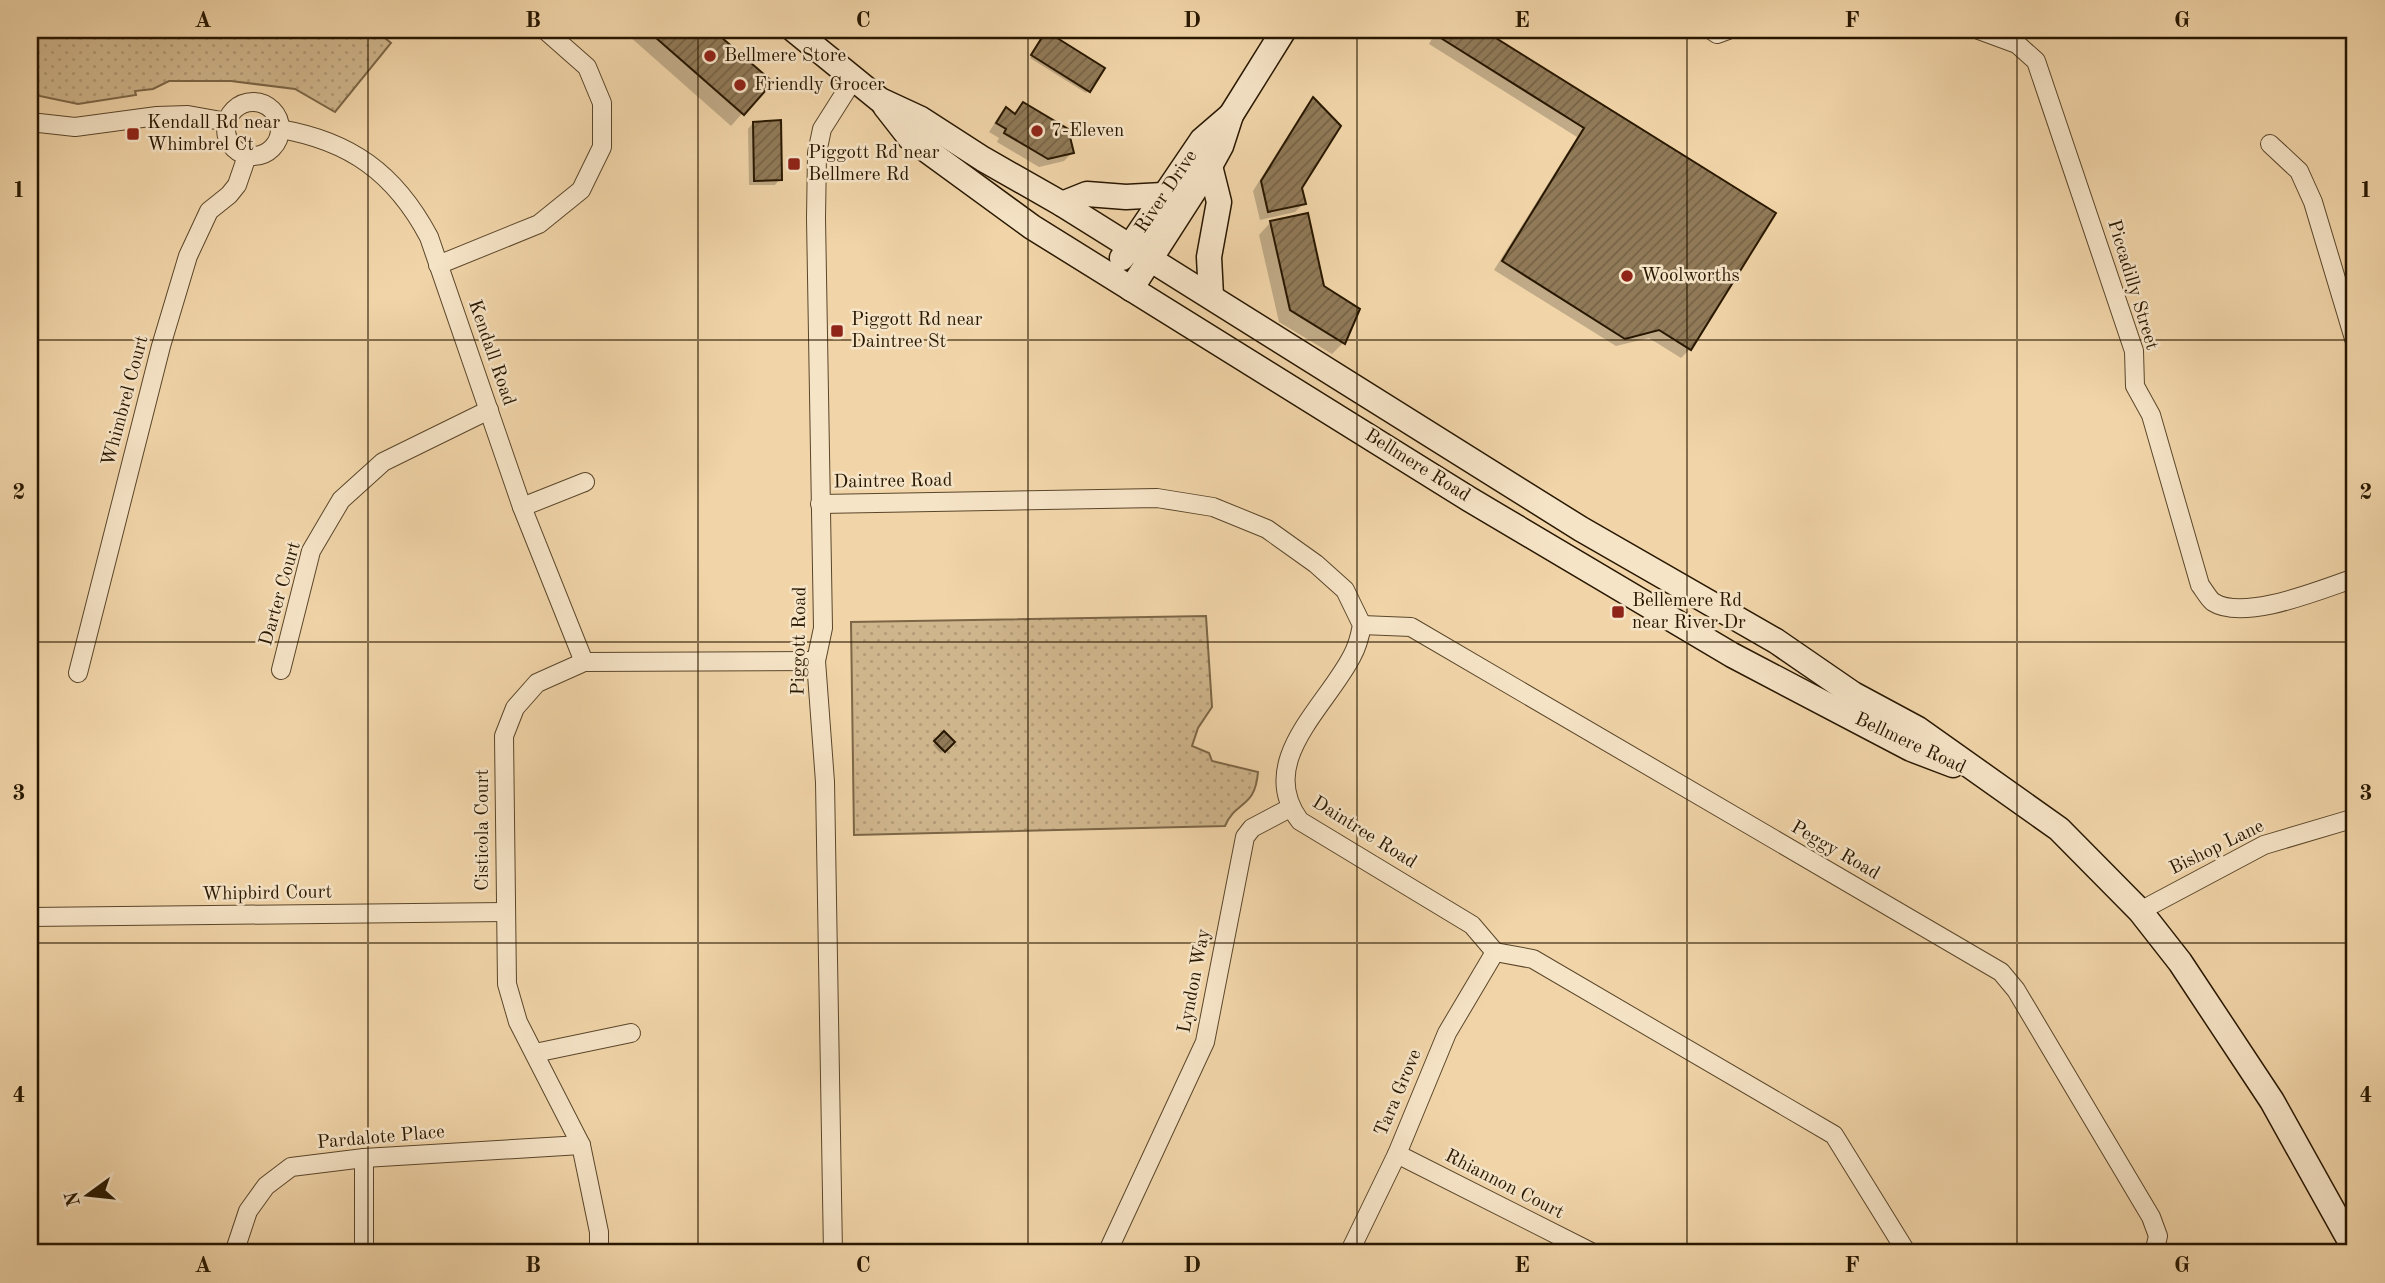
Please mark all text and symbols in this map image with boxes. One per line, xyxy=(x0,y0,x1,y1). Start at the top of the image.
text: A xyxy=(194,9,212,32)
text: B xyxy=(525,9,541,32)
text: C xyxy=(855,9,871,32)
text: D xyxy=(1183,9,1201,32)
text: E xyxy=(1514,9,1530,32)
text: F xyxy=(1844,9,1860,32)
text: G xyxy=(2174,9,2190,32)
place label: Bellmere Store xyxy=(724,47,846,66)
marker: Bellmere Store xyxy=(702,48,718,64)
place label: Friendly Grocer xyxy=(754,76,885,95)
marker: Friendly Grocer xyxy=(732,77,748,93)
place label: Kendall Rd near Whimbrel Ct xyxy=(147,114,280,155)
place label: 7-Eleven xyxy=(1051,122,1124,141)
marker: 7-Eleven xyxy=(1029,123,1045,139)
marker: Kendall Rd near Whimbrel Ct xyxy=(125,126,141,142)
place label: Piggott Rd near Bellmere Rd xyxy=(808,144,940,185)
street label: River Drive xyxy=(1132,147,1202,237)
marker: Piggott Rd near Bellmere Rd xyxy=(786,156,802,172)
text: 1 xyxy=(12,179,26,202)
text: 1 xyxy=(2359,179,2373,202)
street label: Piccadilly Street xyxy=(2103,218,2161,352)
place label: Woolworths xyxy=(1641,267,1740,286)
marker: Woolworths xyxy=(1619,268,1635,284)
street label: Kendall Road xyxy=(464,298,518,408)
place label: Piggott Rd near Daintree St xyxy=(851,311,983,352)
marker: Piggott Rd near Daintree St xyxy=(829,323,845,339)
street label: Whimbrel Court xyxy=(99,334,153,468)
street label: Bellmere Road xyxy=(1361,426,1473,506)
street label: Daintree Road xyxy=(833,471,953,493)
text: 2 xyxy=(12,481,26,504)
text: 2 xyxy=(2359,481,2373,504)
street label: Darter Court xyxy=(257,540,305,648)
street label: Piggott Road xyxy=(790,586,810,696)
place label: Bellemere Rd near River Dr xyxy=(1632,592,1746,633)
marker: Bellemere Rd near River Dr xyxy=(1610,604,1626,620)
street label: Bellmere Road xyxy=(1852,710,1969,778)
street label: Cisticola Court xyxy=(474,769,493,891)
text: 3 xyxy=(12,782,26,805)
text: 3 xyxy=(2359,782,2373,805)
street label: Daintree Road xyxy=(1308,793,1420,873)
street label: Bishop Lane xyxy=(2167,817,2267,879)
street label: Peggy Road xyxy=(1787,818,1883,884)
street label: Whipbird Court xyxy=(202,883,332,905)
street label: Lyndon Way xyxy=(1176,927,1214,1035)
street label: Tara Grove xyxy=(1372,1047,1426,1139)
text: 4 xyxy=(12,1084,26,1107)
text: 4 xyxy=(2359,1084,2373,1107)
street label: Pardalote Place xyxy=(316,1123,446,1153)
street label: Rhiannon Court xyxy=(1441,1147,1567,1223)
north arrow xyxy=(52,1160,122,1230)
text: N xyxy=(63,1189,85,1208)
text: A xyxy=(194,1254,212,1277)
text: B xyxy=(525,1254,541,1277)
text: C xyxy=(855,1254,871,1277)
text: D xyxy=(1183,1254,1201,1277)
text: E xyxy=(1514,1254,1530,1277)
text: F xyxy=(1844,1254,1860,1277)
text: G xyxy=(2174,1254,2190,1277)

